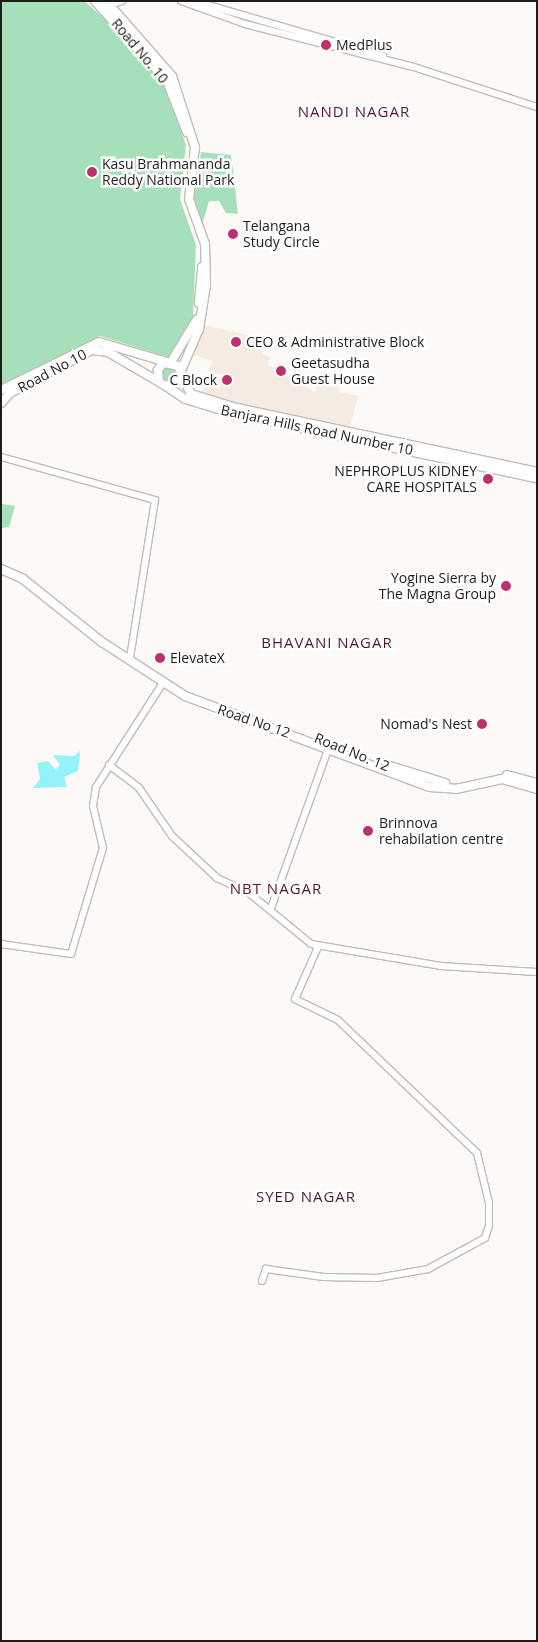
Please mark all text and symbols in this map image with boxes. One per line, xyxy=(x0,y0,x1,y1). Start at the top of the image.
street label: Road No. 10 xyxy=(108,15,172,87)
place label: MedPlus xyxy=(336,37,392,53)
marker: MedPlus xyxy=(320,39,332,51)
district label: NANDI NAGAR xyxy=(296,103,412,121)
place label: Kasu Brahmananda Reddy National Park xyxy=(102,156,234,188)
marker: Kasu Brahmananda Reddy National Park xyxy=(86,166,98,178)
place label: Telangana Study Circle xyxy=(243,218,320,250)
marker: Telangana Study Circle xyxy=(227,228,239,240)
place label: CEO & Administrative Block xyxy=(246,334,424,350)
marker: CEO & Administrative Block xyxy=(230,336,242,348)
street label: Road No 10 xyxy=(15,346,89,396)
place label: Geetasudha Guest House xyxy=(291,355,375,388)
marker: Geetasudha Guest House xyxy=(275,365,287,377)
place label: C Block xyxy=(169,372,217,388)
marker: C Block xyxy=(221,374,233,386)
street label: Banjara Hills Road Number 10 xyxy=(219,401,415,459)
place label: NEPHROPLUS KIDNEY CARE HOSPITALS xyxy=(334,463,477,496)
marker: NEPHROPLUS KIDNEY CARE HOSPITALS xyxy=(481,472,495,486)
place label: Yogine Sierra by The Magna Group xyxy=(379,570,496,602)
marker: Yogine Sierra by The Magna Group xyxy=(500,580,512,592)
district label: BHAVANI NAGAR xyxy=(260,634,394,652)
place label: ElevateX xyxy=(170,650,225,666)
marker: ElevateX xyxy=(154,652,166,664)
street label: Road No 12 xyxy=(215,701,293,741)
place label: Nomad's Nest xyxy=(380,716,472,732)
marker: Nomad's Nest xyxy=(476,718,488,730)
street label: Road No. 12 xyxy=(312,729,392,775)
place label: Brinnova rehabilation centre xyxy=(379,815,503,848)
marker: Brinnova rehabilation centre xyxy=(361,824,375,838)
district label: NBT NAGAR xyxy=(229,880,323,898)
district label: SYED NAGAR xyxy=(255,1188,357,1206)

